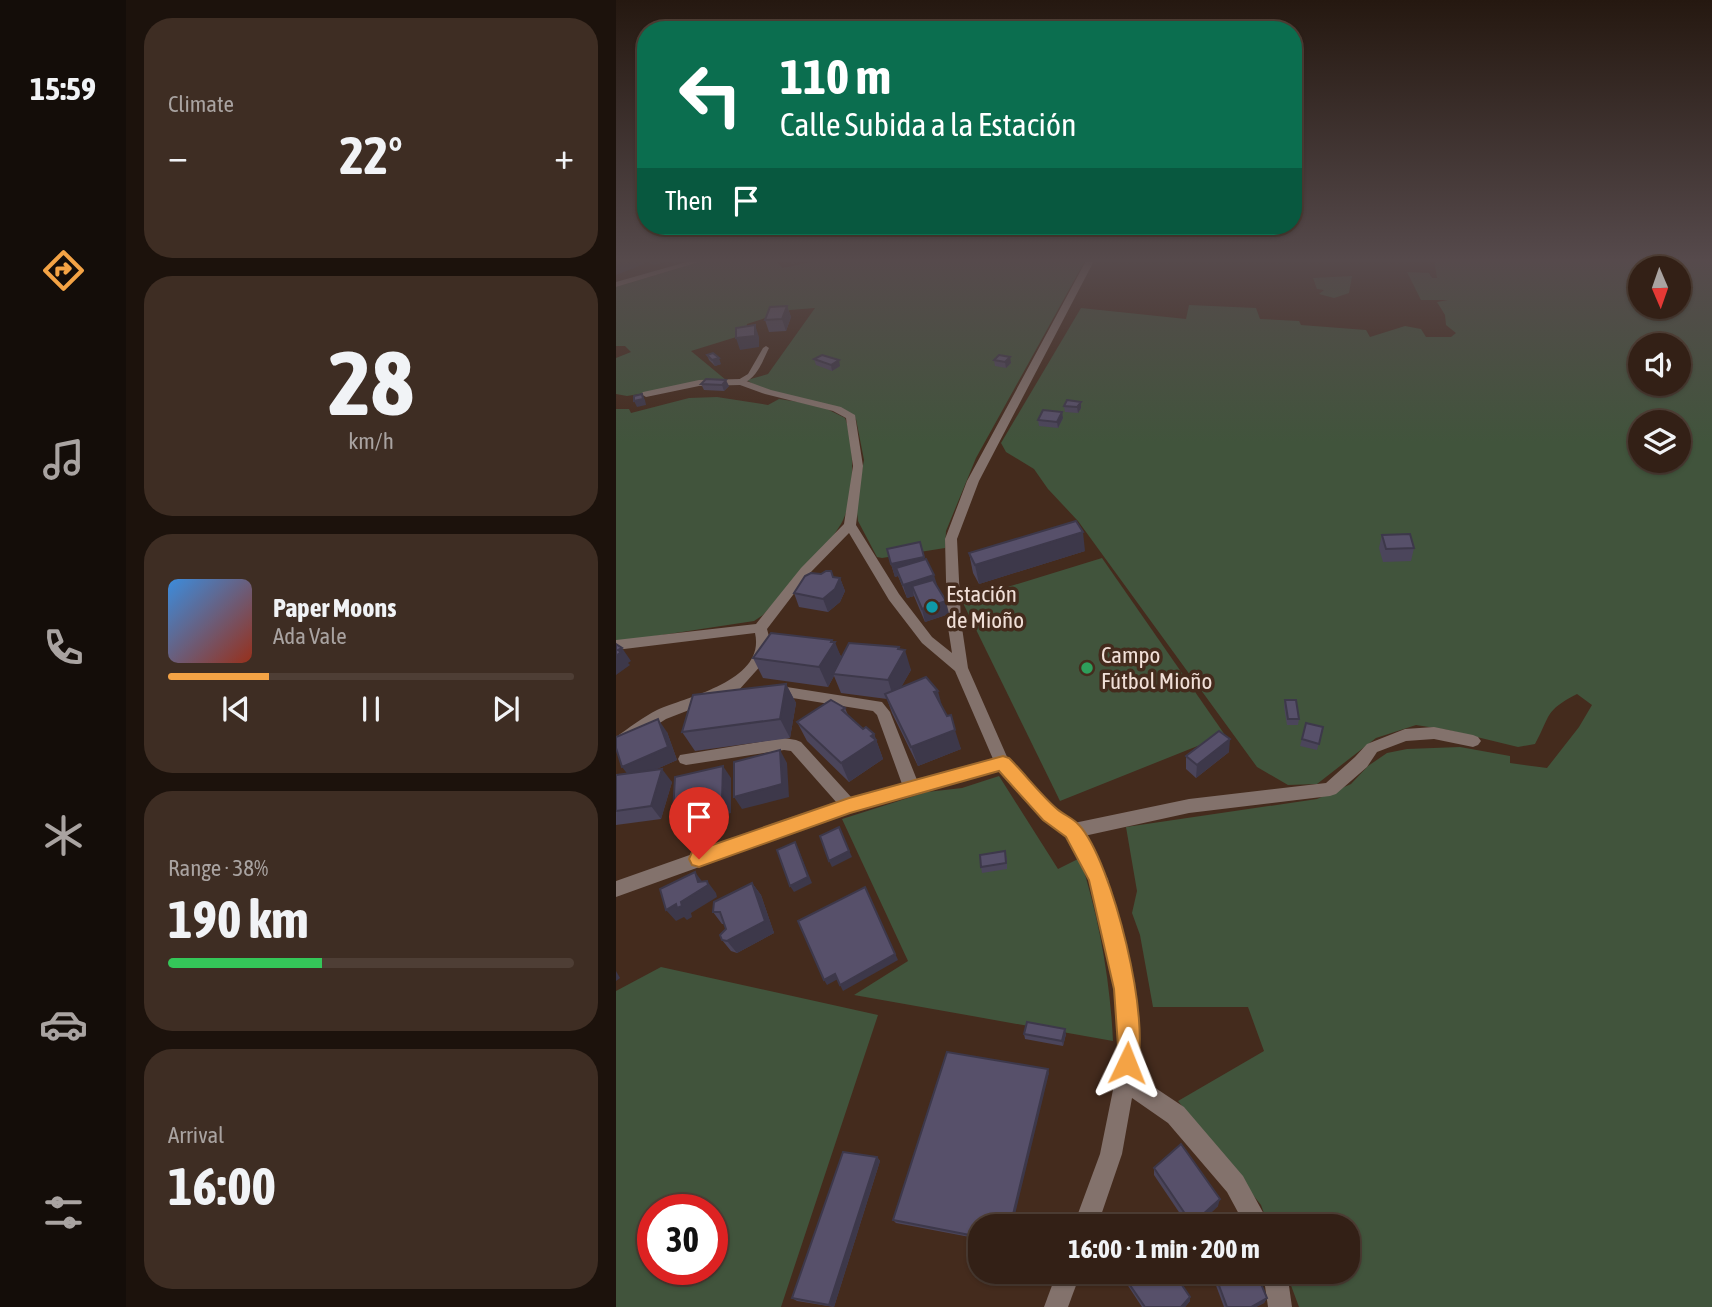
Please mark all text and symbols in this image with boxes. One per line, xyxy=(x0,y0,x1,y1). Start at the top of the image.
text: 110 m xyxy=(780,48,891,104)
icon: left xyxy=(665,49,756,140)
text: 15:59 xyxy=(30,70,96,107)
text: Climate xyxy=(168,91,234,117)
text: Calle Subida a la Estación xyxy=(780,106,1076,143)
text: 22° xyxy=(339,125,403,185)
text: − xyxy=(168,134,188,177)
text: + xyxy=(554,134,574,177)
icon: arrive xyxy=(727,182,765,220)
text: Then xyxy=(665,186,713,216)
icon: directions xyxy=(39,246,88,295)
north arrow xyxy=(1628,256,1690,318)
map controls xyxy=(1628,256,1691,473)
text: 28 xyxy=(328,330,414,434)
button: sound xyxy=(1628,333,1691,396)
button: layers xyxy=(1628,410,1691,473)
text: km/h xyxy=(348,428,394,454)
icon: music xyxy=(39,435,88,484)
place label: Estación de Mioño xyxy=(946,581,1024,633)
text: Paper Moons xyxy=(273,593,396,623)
marker: Estación de Mioño xyxy=(924,599,940,615)
icon: phone xyxy=(39,623,88,672)
text: Ada Vale xyxy=(273,623,347,649)
place label: Campo Fútbol Mioño xyxy=(1101,642,1212,694)
marker: Campo Fútbol Mioño xyxy=(1079,660,1095,676)
icon: previous xyxy=(217,690,255,728)
icon: pause xyxy=(352,690,390,728)
icon: next xyxy=(487,690,525,728)
pin xyxy=(669,787,729,859)
icon: arrive xyxy=(680,798,718,836)
icon: climate xyxy=(39,811,88,860)
text: Range · 38% xyxy=(168,855,268,881)
text: 190 km xyxy=(168,889,309,949)
icon: car xyxy=(39,1000,88,1049)
position arrow xyxy=(1090,1026,1164,1100)
text: Arrival xyxy=(168,1122,224,1148)
text: 16:00 xyxy=(168,1156,276,1216)
icon: filters xyxy=(39,1188,88,1237)
speed limit sign: 30 xyxy=(637,1194,728,1285)
text: 16:00 · 1 min · 200 m xyxy=(1068,1234,1260,1264)

